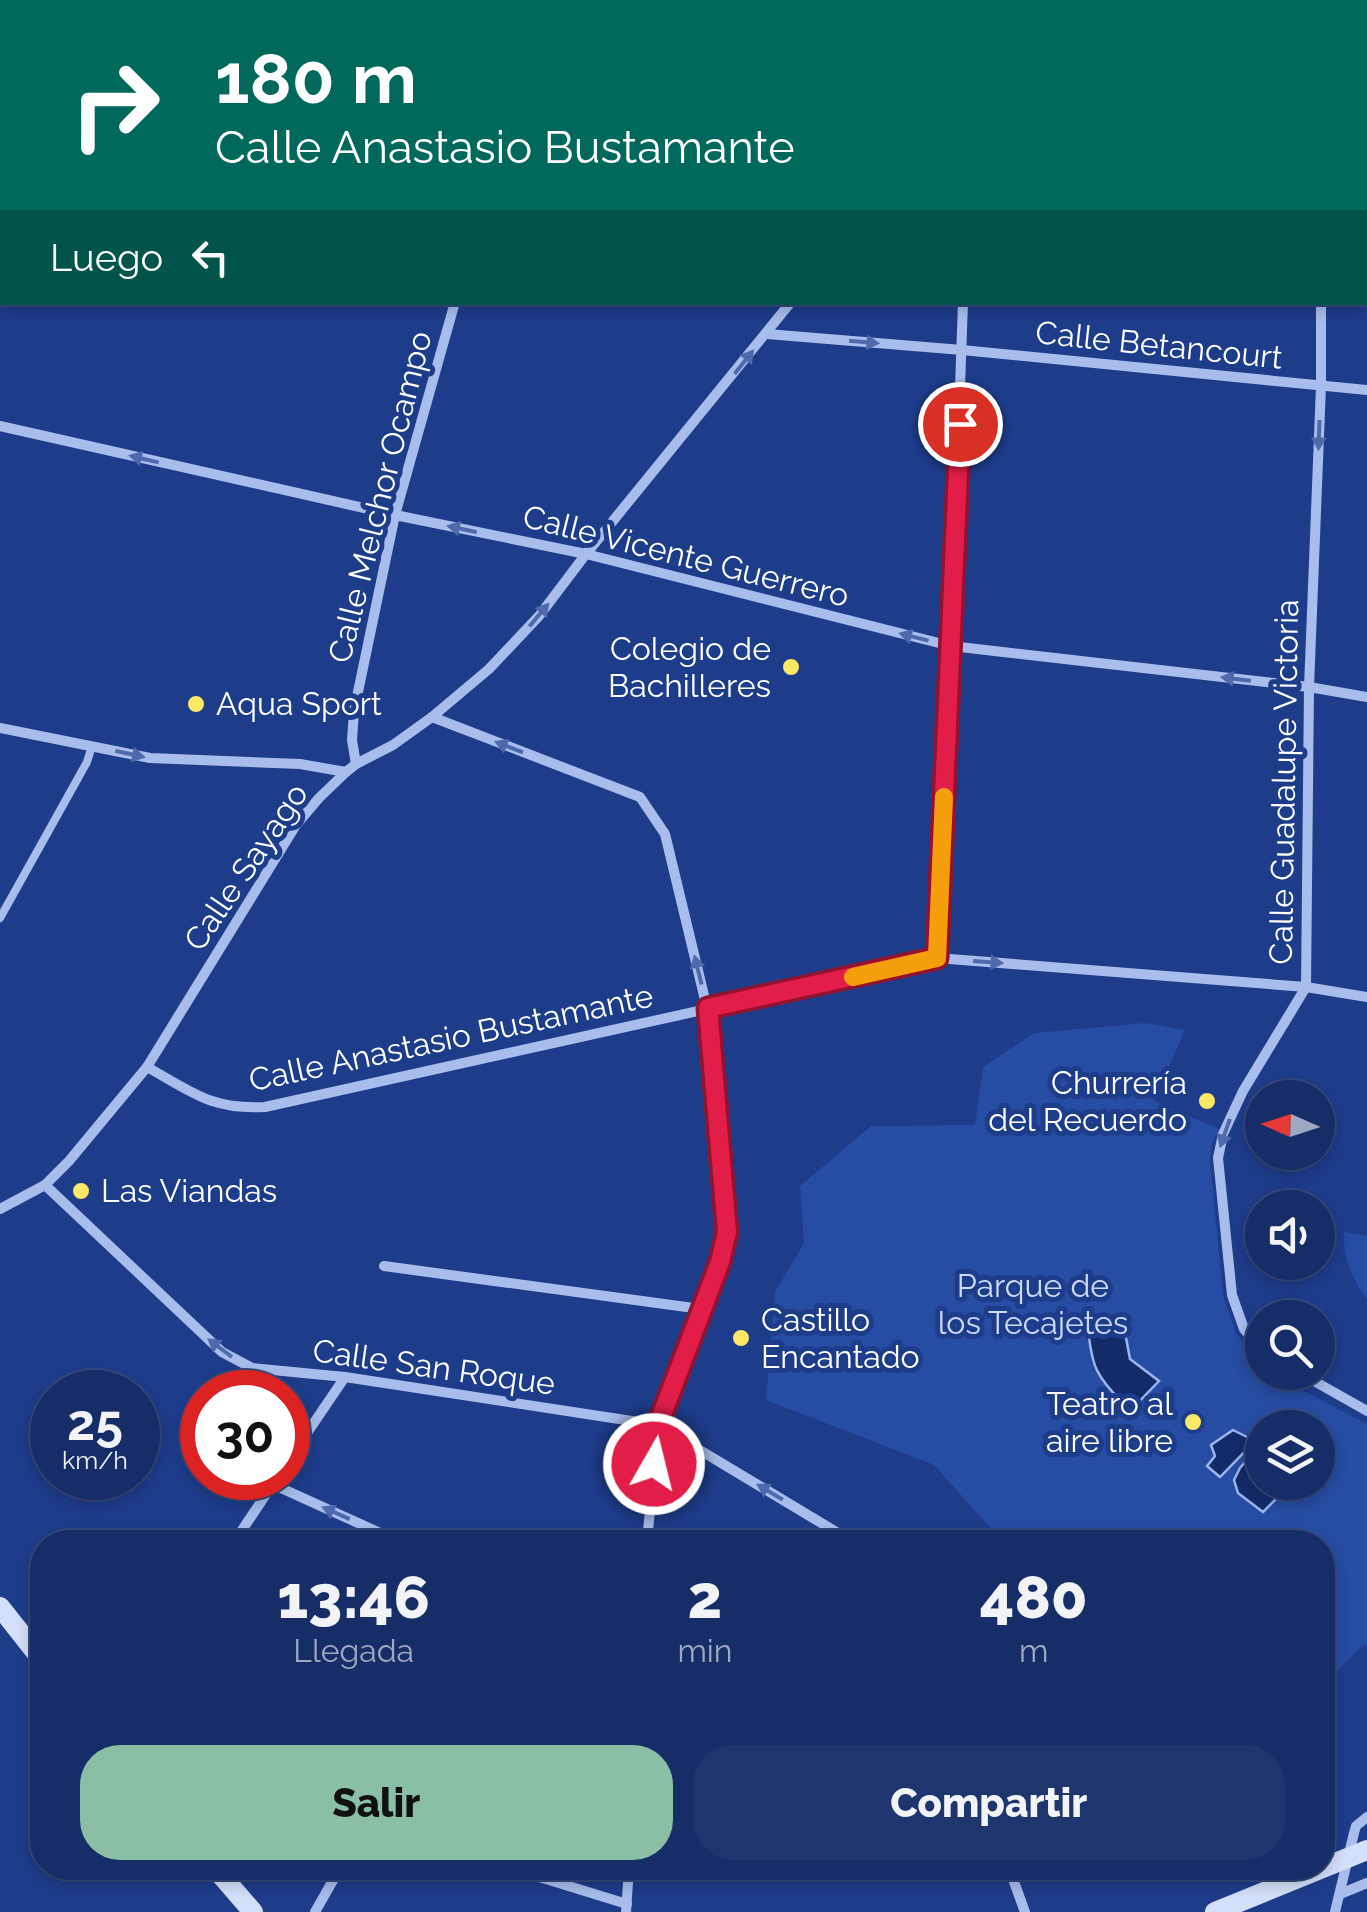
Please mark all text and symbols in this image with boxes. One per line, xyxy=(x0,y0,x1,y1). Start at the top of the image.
text: 180 m xyxy=(215,37,417,119)
icon: right xyxy=(50,40,180,170)
text: Calle Anastasio Bustamante xyxy=(215,121,795,174)
icon: left xyxy=(183,230,238,285)
text: Luego xyxy=(50,235,163,280)
street label: Calle Betancourt xyxy=(1034,313,1285,376)
street label: Calle Melchor Ocampo xyxy=(320,327,439,666)
one-way arrow xyxy=(849,335,880,351)
one-way arrow xyxy=(733,350,754,375)
pin xyxy=(918,382,1003,467)
icon: arrive xyxy=(933,397,988,452)
one-way arrow xyxy=(1311,419,1327,451)
one-way arrow xyxy=(128,451,159,466)
street label: Calle Vicente Guerrero xyxy=(519,497,853,614)
one-way arrow xyxy=(446,520,477,536)
street label: Calle Guadalupe Victoria xyxy=(1262,599,1305,965)
one-way arrow xyxy=(528,602,549,627)
one-way arrow xyxy=(898,628,929,644)
place label: Colegio de Bachilleres xyxy=(608,630,771,704)
marker: Colegio de Bachilleres xyxy=(780,656,802,678)
one-way arrow xyxy=(1219,671,1251,687)
place label: Aqua Sport xyxy=(216,685,382,722)
marker: Aqua Sport xyxy=(185,693,207,715)
one-way arrow xyxy=(494,739,524,754)
one-way arrow xyxy=(115,746,146,762)
street label: Calle Sayago xyxy=(176,776,315,957)
one-way arrow xyxy=(690,954,705,985)
one-way arrow xyxy=(973,955,1004,971)
street label: Calle Anastasio Bustamante xyxy=(245,977,656,1098)
place label: Churrería del Recuerdo xyxy=(988,1064,1187,1138)
north arrow xyxy=(1245,1080,1335,1170)
map controls xyxy=(1245,1080,1335,1500)
marker: Churrería del Recuerdo xyxy=(1196,1090,1218,1112)
one-way arrow xyxy=(1217,1118,1232,1148)
place label: Las Viandas xyxy=(101,1172,277,1209)
marker: Las Viandas xyxy=(70,1180,92,1202)
button: sound xyxy=(1245,1190,1335,1280)
park label: Parque de los Tecajetes xyxy=(938,1267,1128,1341)
button: search xyxy=(1245,1300,1335,1390)
place label: Castillo Encantado xyxy=(761,1301,920,1375)
marker: Castillo Encantado xyxy=(730,1327,752,1349)
street label: Calle San Roque xyxy=(310,1331,558,1402)
one-way arrow xyxy=(208,1338,234,1359)
speed limit sign: 30 xyxy=(180,1370,310,1500)
place label: Teatro al aire libre xyxy=(1046,1385,1173,1459)
text: 25 xyxy=(67,1393,123,1452)
button: layers xyxy=(1245,1410,1335,1500)
marker: Teatro al aire libre xyxy=(1182,1411,1204,1433)
position arrow xyxy=(602,1412,706,1516)
text: km/h xyxy=(62,1445,128,1475)
one-way arrow xyxy=(756,1484,784,1501)
one-way arrow xyxy=(321,1505,350,1522)
text: 13:46 xyxy=(277,1562,430,1632)
text: 2 xyxy=(688,1562,722,1632)
text: 480 xyxy=(980,1562,1088,1632)
text: Llegada xyxy=(293,1632,414,1669)
text: min xyxy=(677,1632,732,1669)
text: m xyxy=(1019,1632,1048,1669)
button: Salir xyxy=(80,1745,673,1860)
button: Compartir xyxy=(693,1745,1285,1860)

